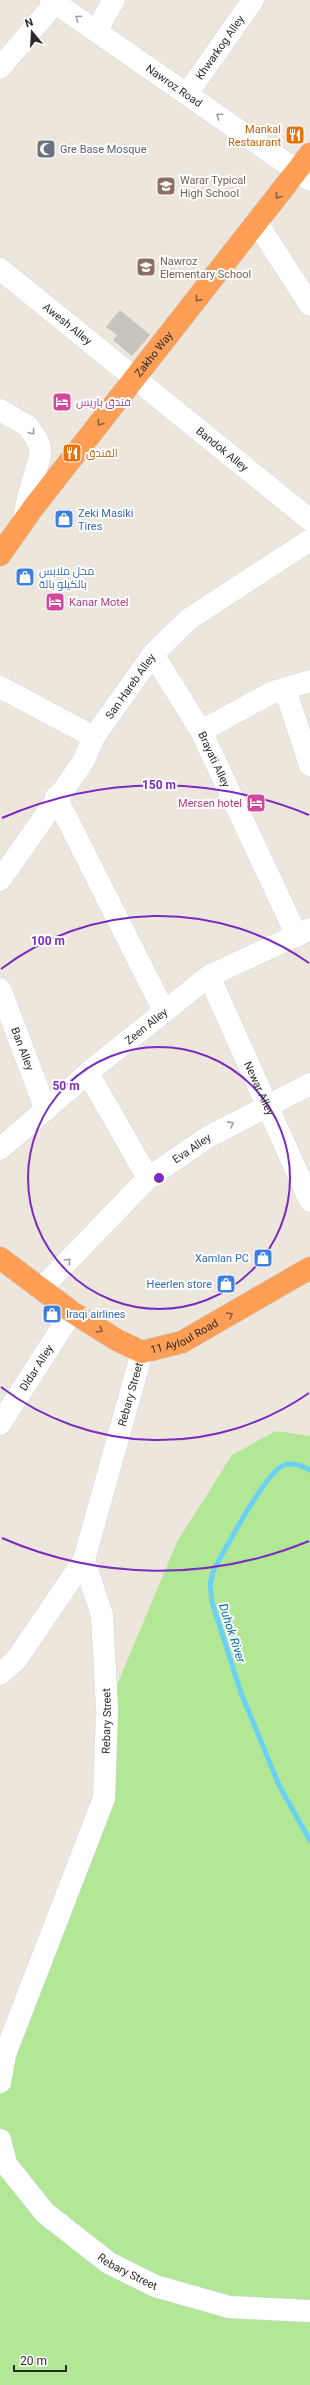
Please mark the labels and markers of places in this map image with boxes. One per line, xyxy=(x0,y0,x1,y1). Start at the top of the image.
place label: Mankal Restaurant xyxy=(228,123,281,149)
restaurant icon: Mankal Restaurant xyxy=(284,124,306,146)
mosque icon: Gre Base Mosque xyxy=(35,138,57,160)
place label: Gre Base Mosque xyxy=(60,143,147,156)
place label: Warar Typical High School xyxy=(180,174,246,200)
school or university icon: Warar Typical High School xyxy=(155,175,177,197)
place label: Nawroz Elementary School xyxy=(160,255,251,281)
school or university icon: Nawroz Elementary School xyxy=(135,256,157,278)
hotel icon: فندق باريس xyxy=(51,391,73,413)
place label: فندق باريس xyxy=(76,396,131,409)
restaurant icon: الفندق xyxy=(61,442,83,464)
place label: الفندق xyxy=(86,447,118,460)
place label: Zeki Masiki Tires xyxy=(78,507,133,533)
shop icon: Zeki Masiki Tires xyxy=(53,508,75,530)
place label: محل ملابس بالكيلو بالة xyxy=(39,565,94,591)
shop icon: محل ملابس بالكيلو بالة xyxy=(14,566,36,588)
hotel icon: Kanar Motel xyxy=(44,591,66,613)
place label: Kanar Motel xyxy=(69,596,128,609)
hotel icon: Mersen hotel xyxy=(245,792,267,814)
place label: Mersen hotel xyxy=(178,797,242,810)
centre of rings xyxy=(152,1171,166,1185)
shop icon: Xamlan PC xyxy=(252,1247,274,1269)
place label: Xamlan PC xyxy=(195,1252,249,1265)
shop icon: Heerlen store xyxy=(215,1273,237,1295)
place label: Heerlen store xyxy=(147,1278,212,1291)
shop icon: Iraqi airlines xyxy=(41,1303,63,1325)
place label: Iraqi airlines xyxy=(66,1308,126,1321)

